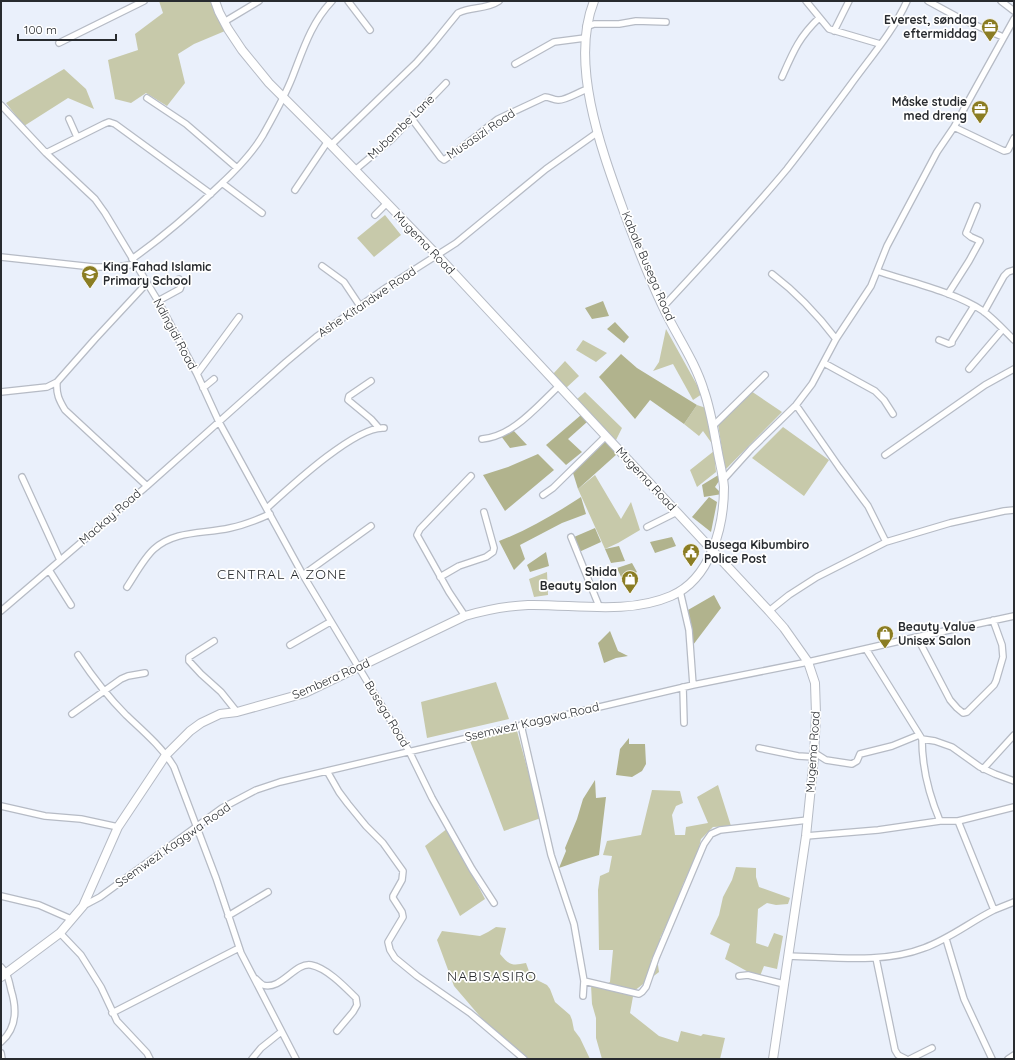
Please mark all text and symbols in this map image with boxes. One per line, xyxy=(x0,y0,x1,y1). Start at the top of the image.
place label: Everest, søndag eftermiddag xyxy=(884,12,977,41)
scale bar xyxy=(18,16,116,42)
office icon: Everest, søndag eftermiddag xyxy=(980,17,1000,42)
text: 100 m xyxy=(24,22,57,37)
street label: Mubambe Lane xyxy=(364,91,437,162)
place label: Måske studie med dreng xyxy=(892,94,967,123)
office icon: Måske studie med dreng xyxy=(970,99,990,124)
street label: Musasizi Road xyxy=(444,105,518,162)
street label: Mugema Road xyxy=(391,208,458,277)
street label: Kabale Busega Road xyxy=(619,209,678,323)
place label: King Fahad Islamic Primary School xyxy=(103,259,211,288)
street label: Ashe Kitandwe Road xyxy=(315,263,419,340)
school or university icon: King Fahad Islamic Primary School xyxy=(80,264,100,289)
street label: Ndingidi Road xyxy=(150,296,200,372)
street label: Mugema Road xyxy=(613,444,680,514)
street label: Mackay Road xyxy=(76,486,144,548)
place label: Busega Kibumbiro Police Post xyxy=(704,537,810,566)
public building icon: Busega Kibumbiro Police Post xyxy=(681,542,701,567)
place label: Shida Beauty Salon xyxy=(540,564,617,593)
district label: CENTRAL A ZONE xyxy=(217,565,347,583)
shop icon: Shida Beauty Salon xyxy=(620,569,640,594)
place label: Beauty Value Unisex Salon xyxy=(898,619,976,648)
shop icon: Beauty Value Unisex Salon xyxy=(875,624,895,649)
street label: Sembera Road xyxy=(290,655,372,702)
street label: Busega Road xyxy=(362,678,413,750)
street label: Ssemwezi Kaggwa Road xyxy=(463,699,600,744)
street label: Mugema Road xyxy=(802,711,823,793)
street label: Ssemwezi Kaggwa Road xyxy=(112,799,233,890)
district label: NABISASIRO xyxy=(447,967,537,985)

